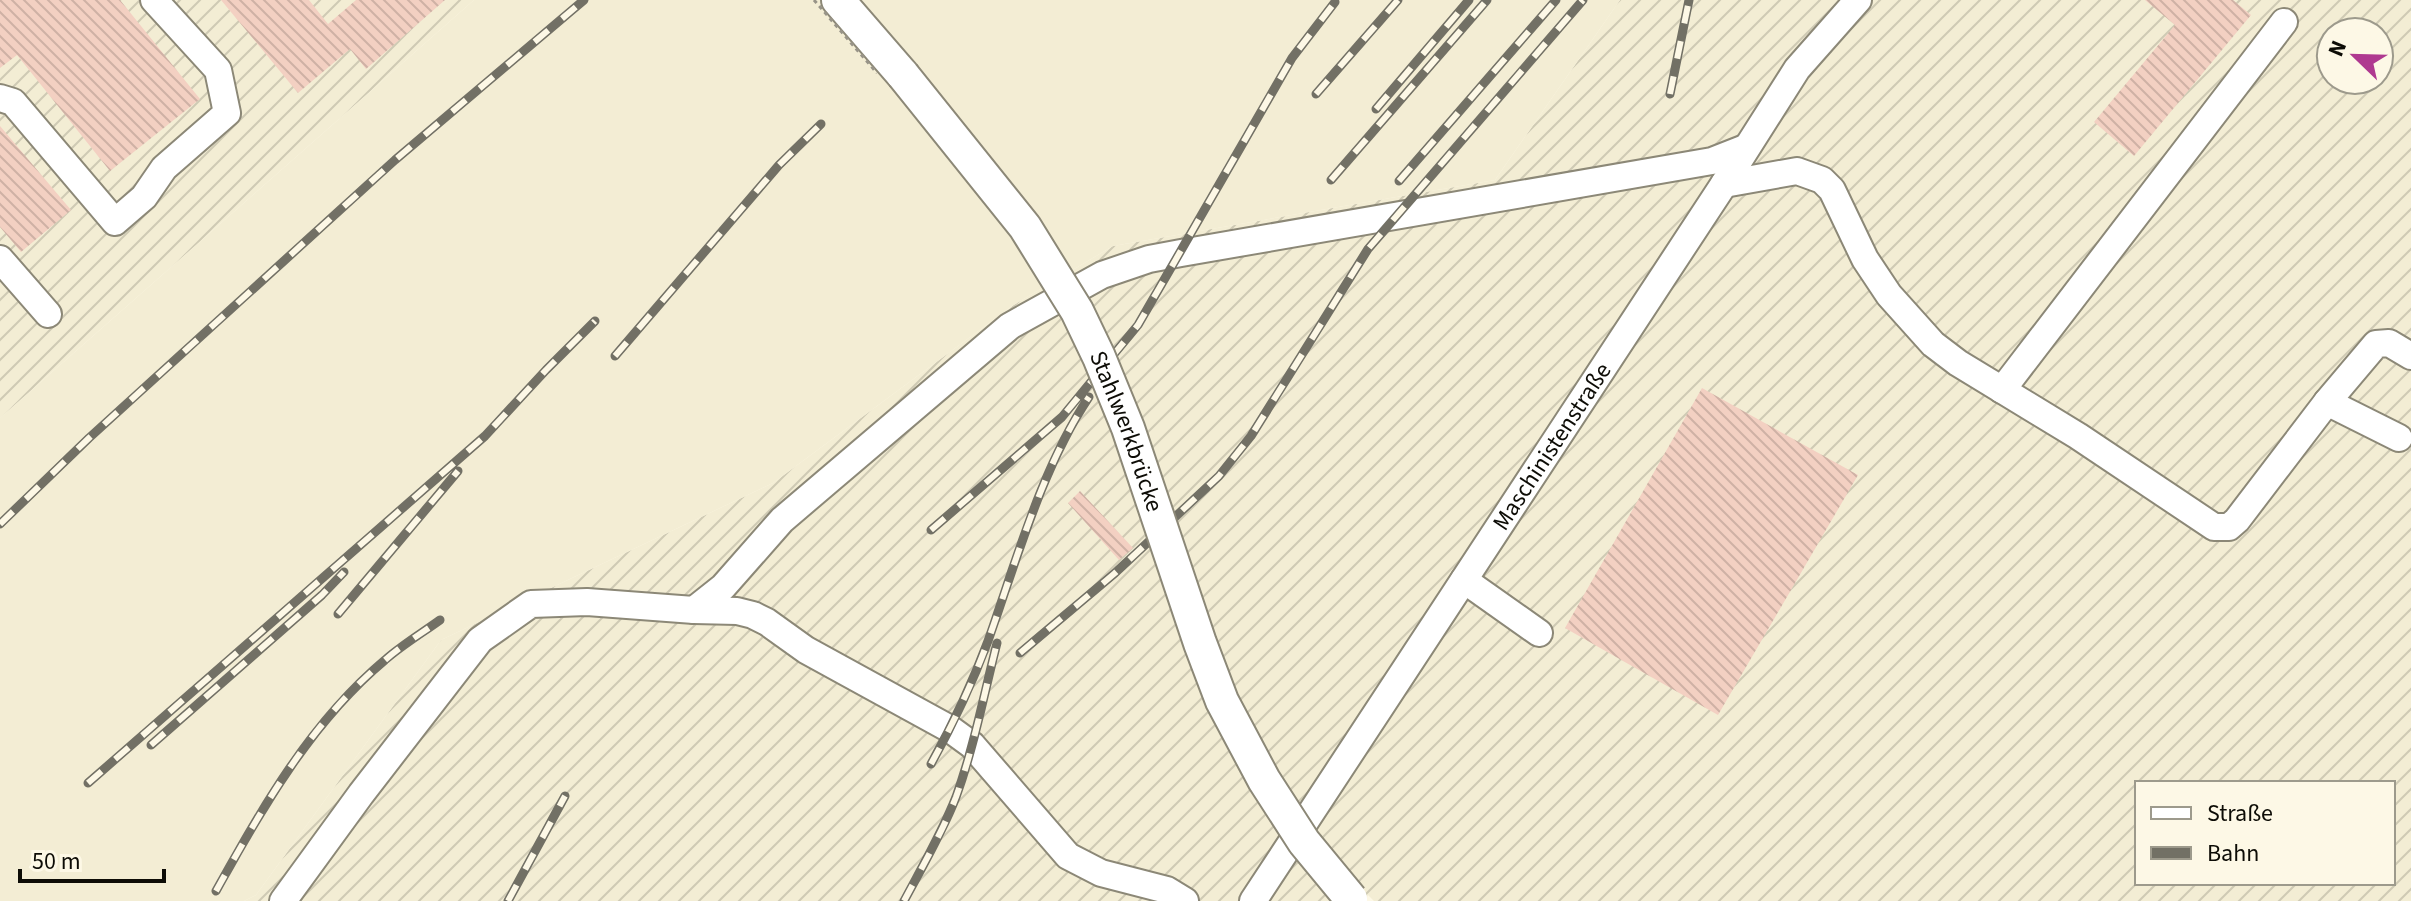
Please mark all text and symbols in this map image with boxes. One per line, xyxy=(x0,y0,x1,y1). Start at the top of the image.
north arrow xyxy=(2315,16,2395,96)
text: N xyxy=(2320,36,2355,62)
street label: Stahlwerkbrücke xyxy=(1081,345,1172,516)
street label: Maschinistenstraße xyxy=(1484,356,1620,537)
legend xyxy=(2135,781,2395,885)
text: Straße xyxy=(2207,796,2273,831)
scale bar xyxy=(20,833,164,883)
text: Bahn xyxy=(2207,836,2259,871)
text: 50 m xyxy=(32,844,81,879)

